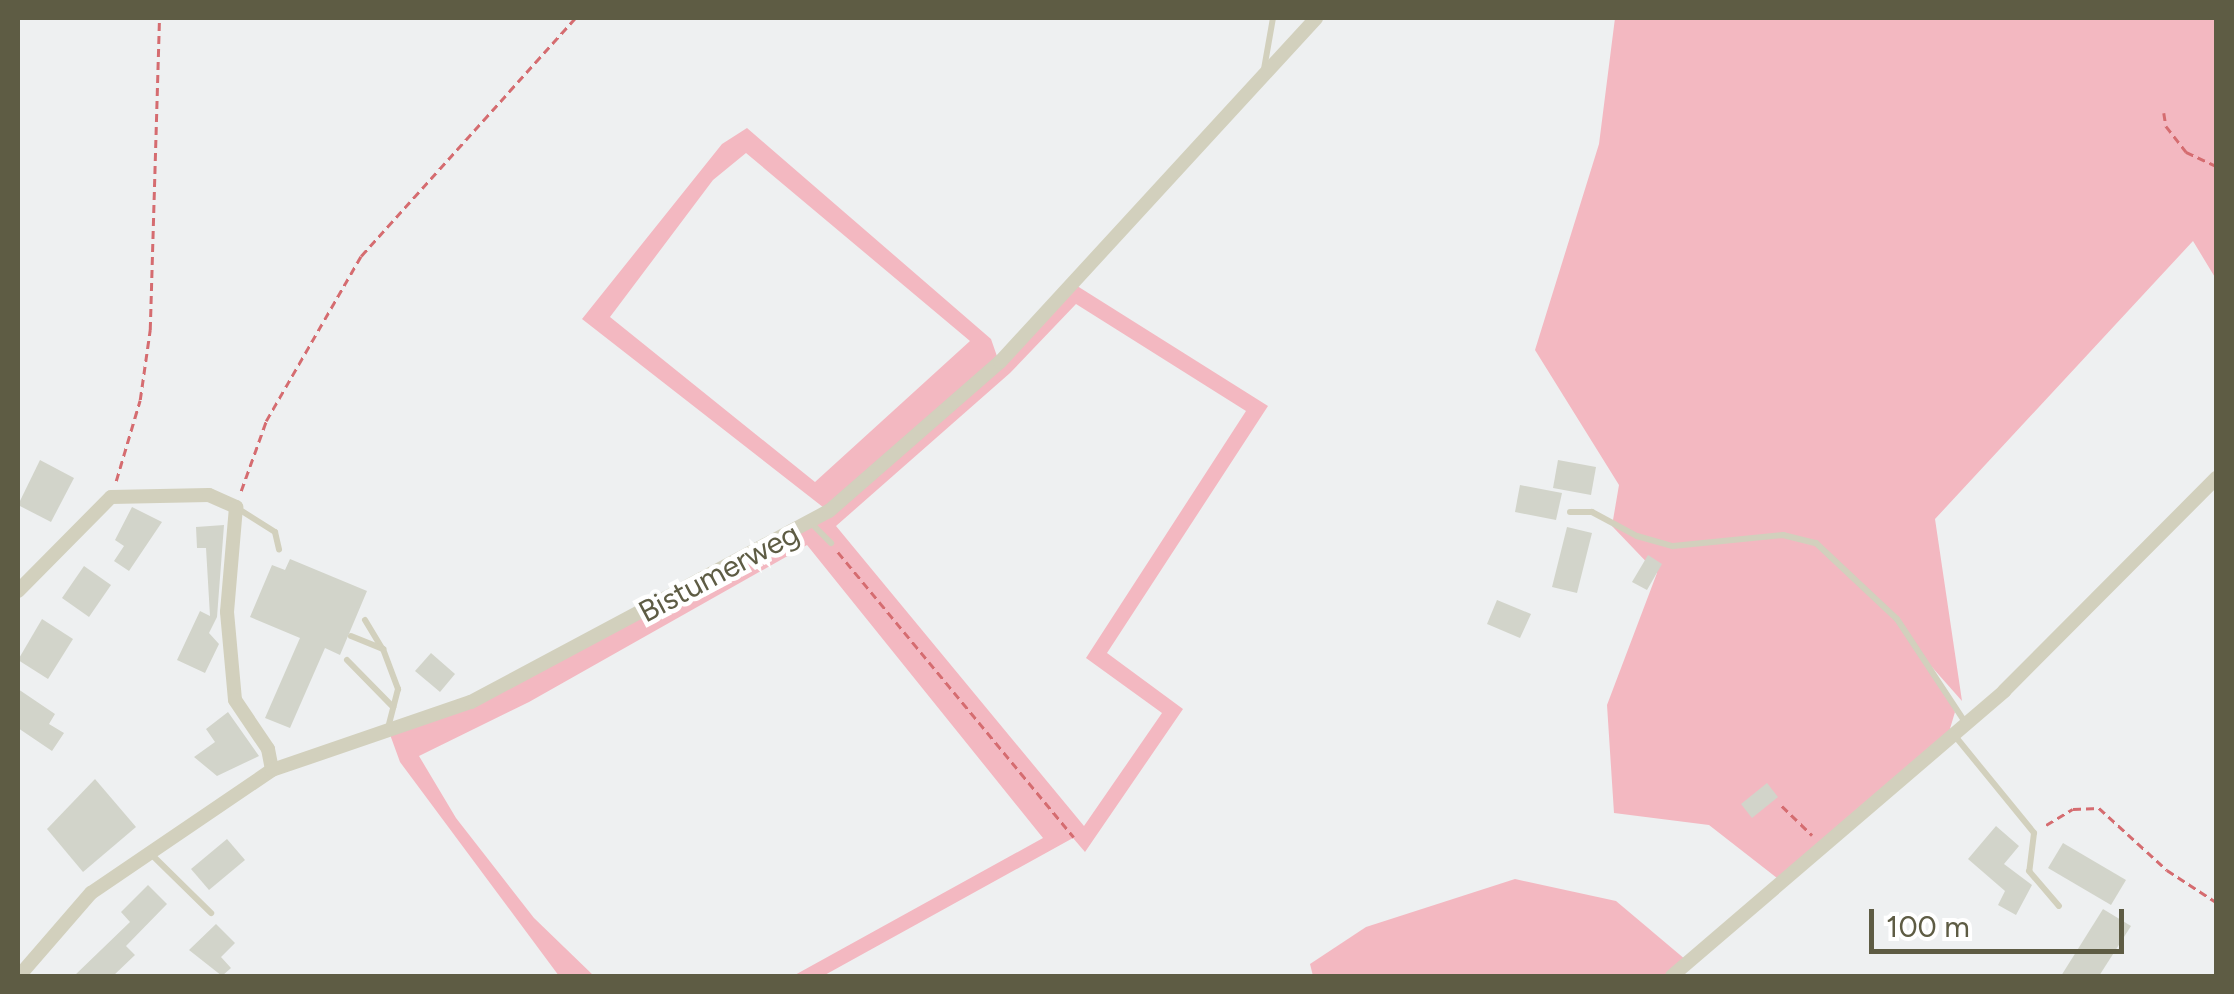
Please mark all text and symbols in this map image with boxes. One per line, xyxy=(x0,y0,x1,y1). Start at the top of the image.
street label: Bistumerweg xyxy=(633,516,805,630)
scale bar xyxy=(1874,889,2129,951)
text: 100 m xyxy=(1886,908,1970,945)

